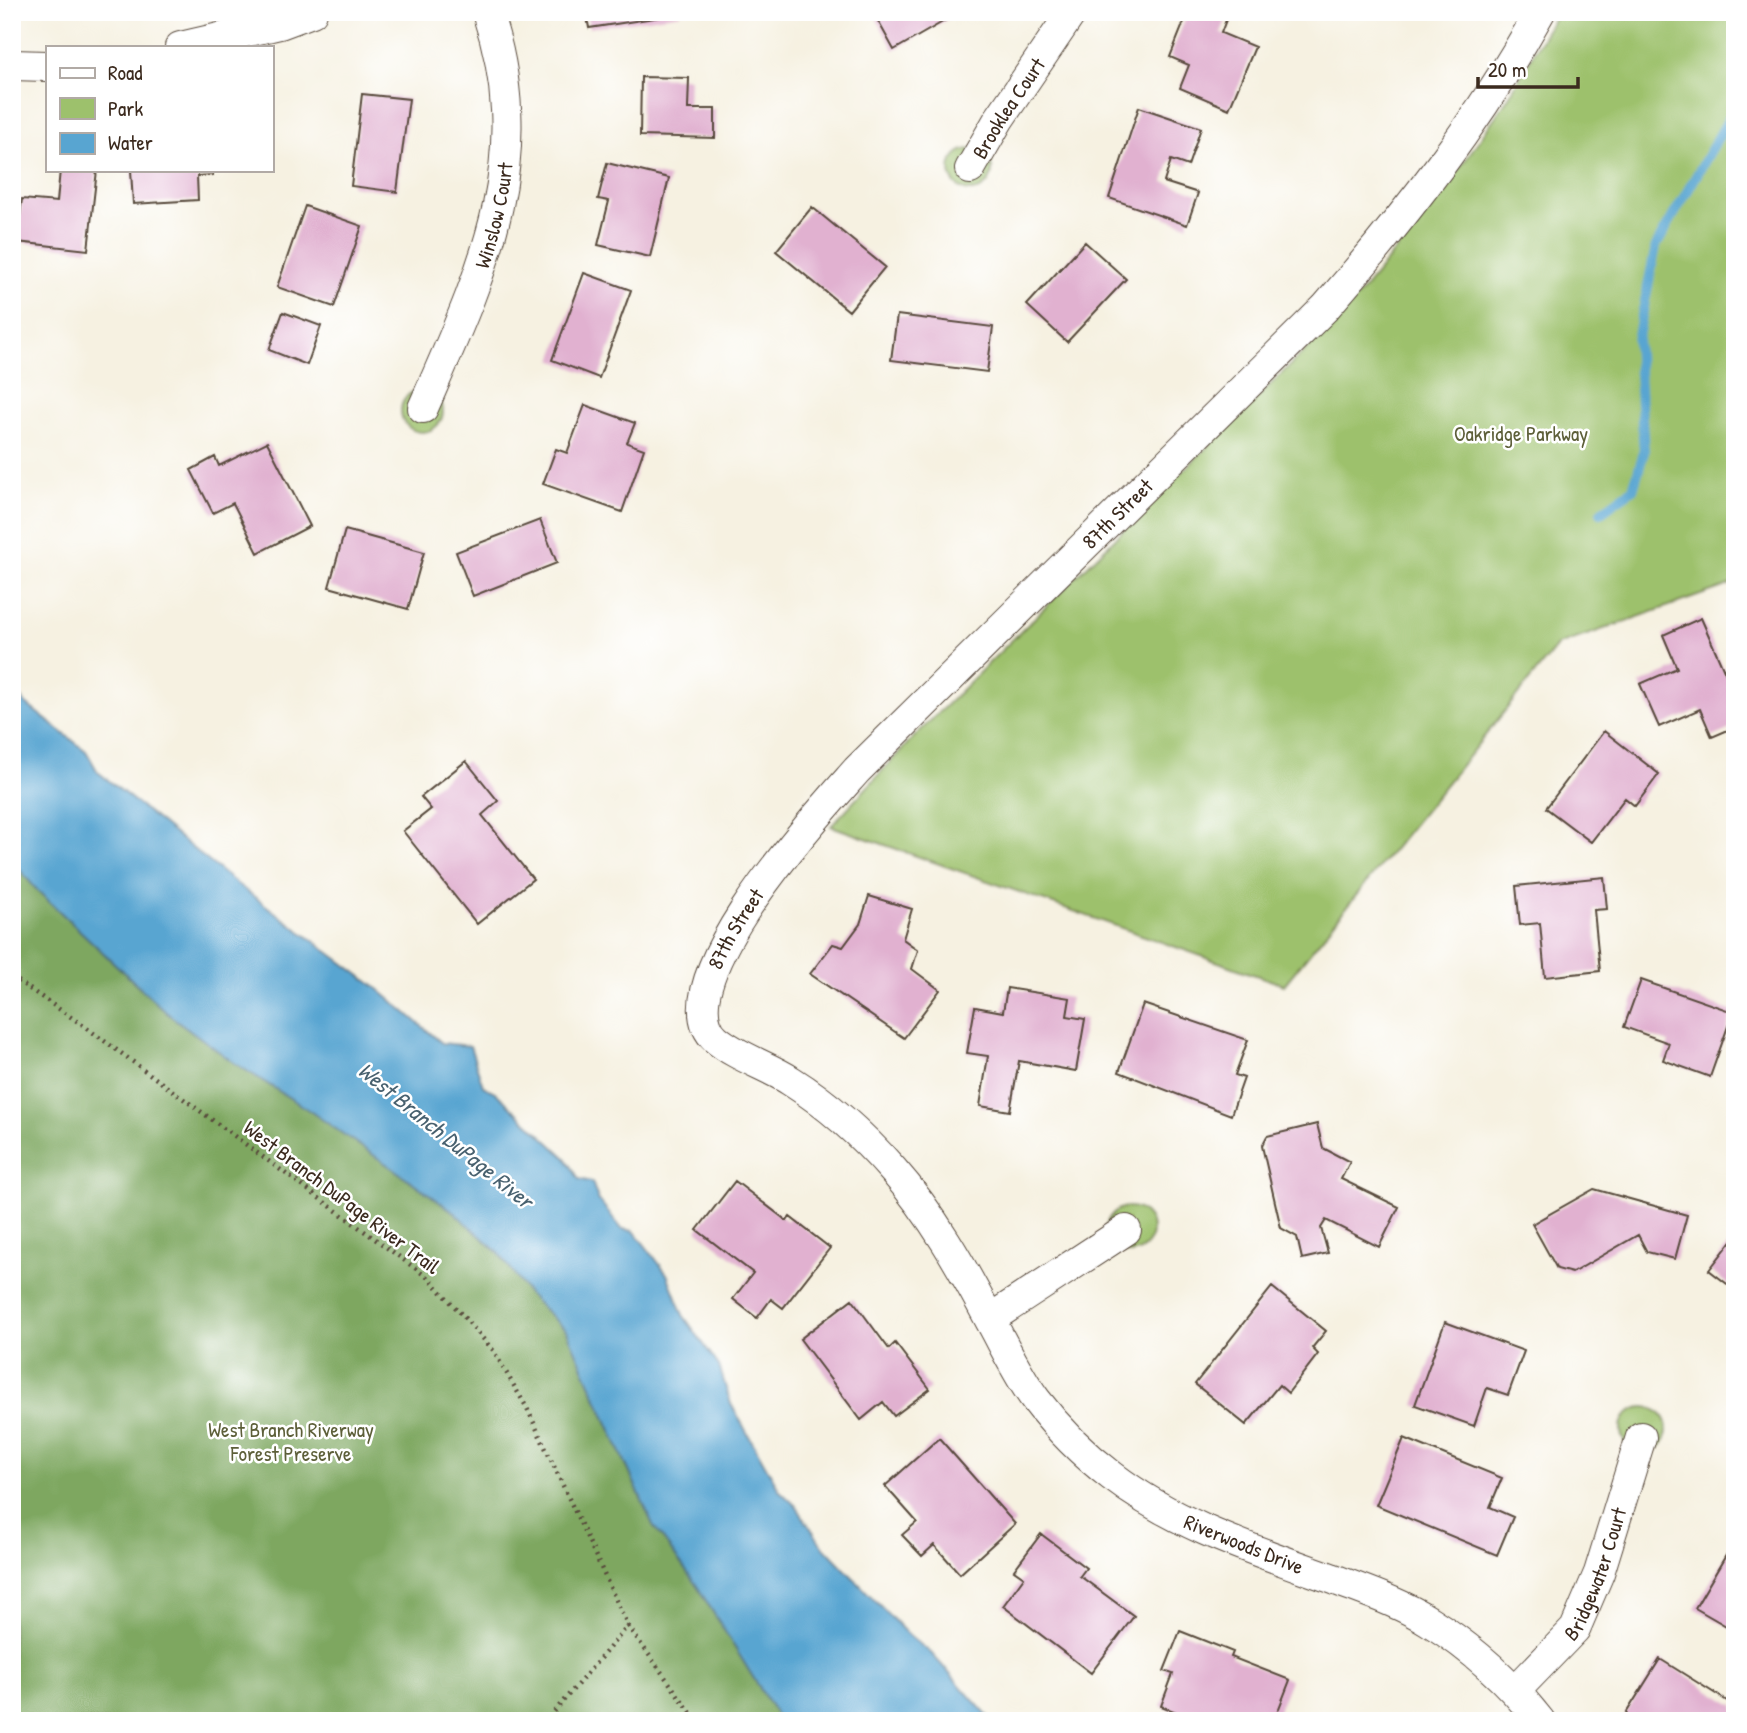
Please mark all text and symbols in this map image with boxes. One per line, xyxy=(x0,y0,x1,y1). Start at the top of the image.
legend xyxy=(46,46,273,172)
scale bar xyxy=(1478,46,1577,90)
street label: Brooklea Court xyxy=(965,51,1052,164)
text: 20 m xyxy=(1488,55,1526,84)
text: Road xyxy=(108,58,142,87)
text: Park xyxy=(108,94,143,123)
text: Water xyxy=(108,128,153,157)
street label: Winslow Court xyxy=(467,160,519,272)
park label: Oakridge Parkway xyxy=(1454,419,1588,448)
street label: 87th Street xyxy=(1075,471,1160,555)
street label: 87th Street xyxy=(700,882,771,973)
water label: West Branch DuPage River xyxy=(351,1055,542,1218)
street label: West Branch DuPage River Trail xyxy=(238,1113,447,1281)
park label: West Branch Riverway Forest Preserve xyxy=(208,1415,374,1468)
street label: Bridgewater Court xyxy=(1557,1503,1633,1647)
street label: Riverwoods Drive xyxy=(1180,1507,1308,1581)

